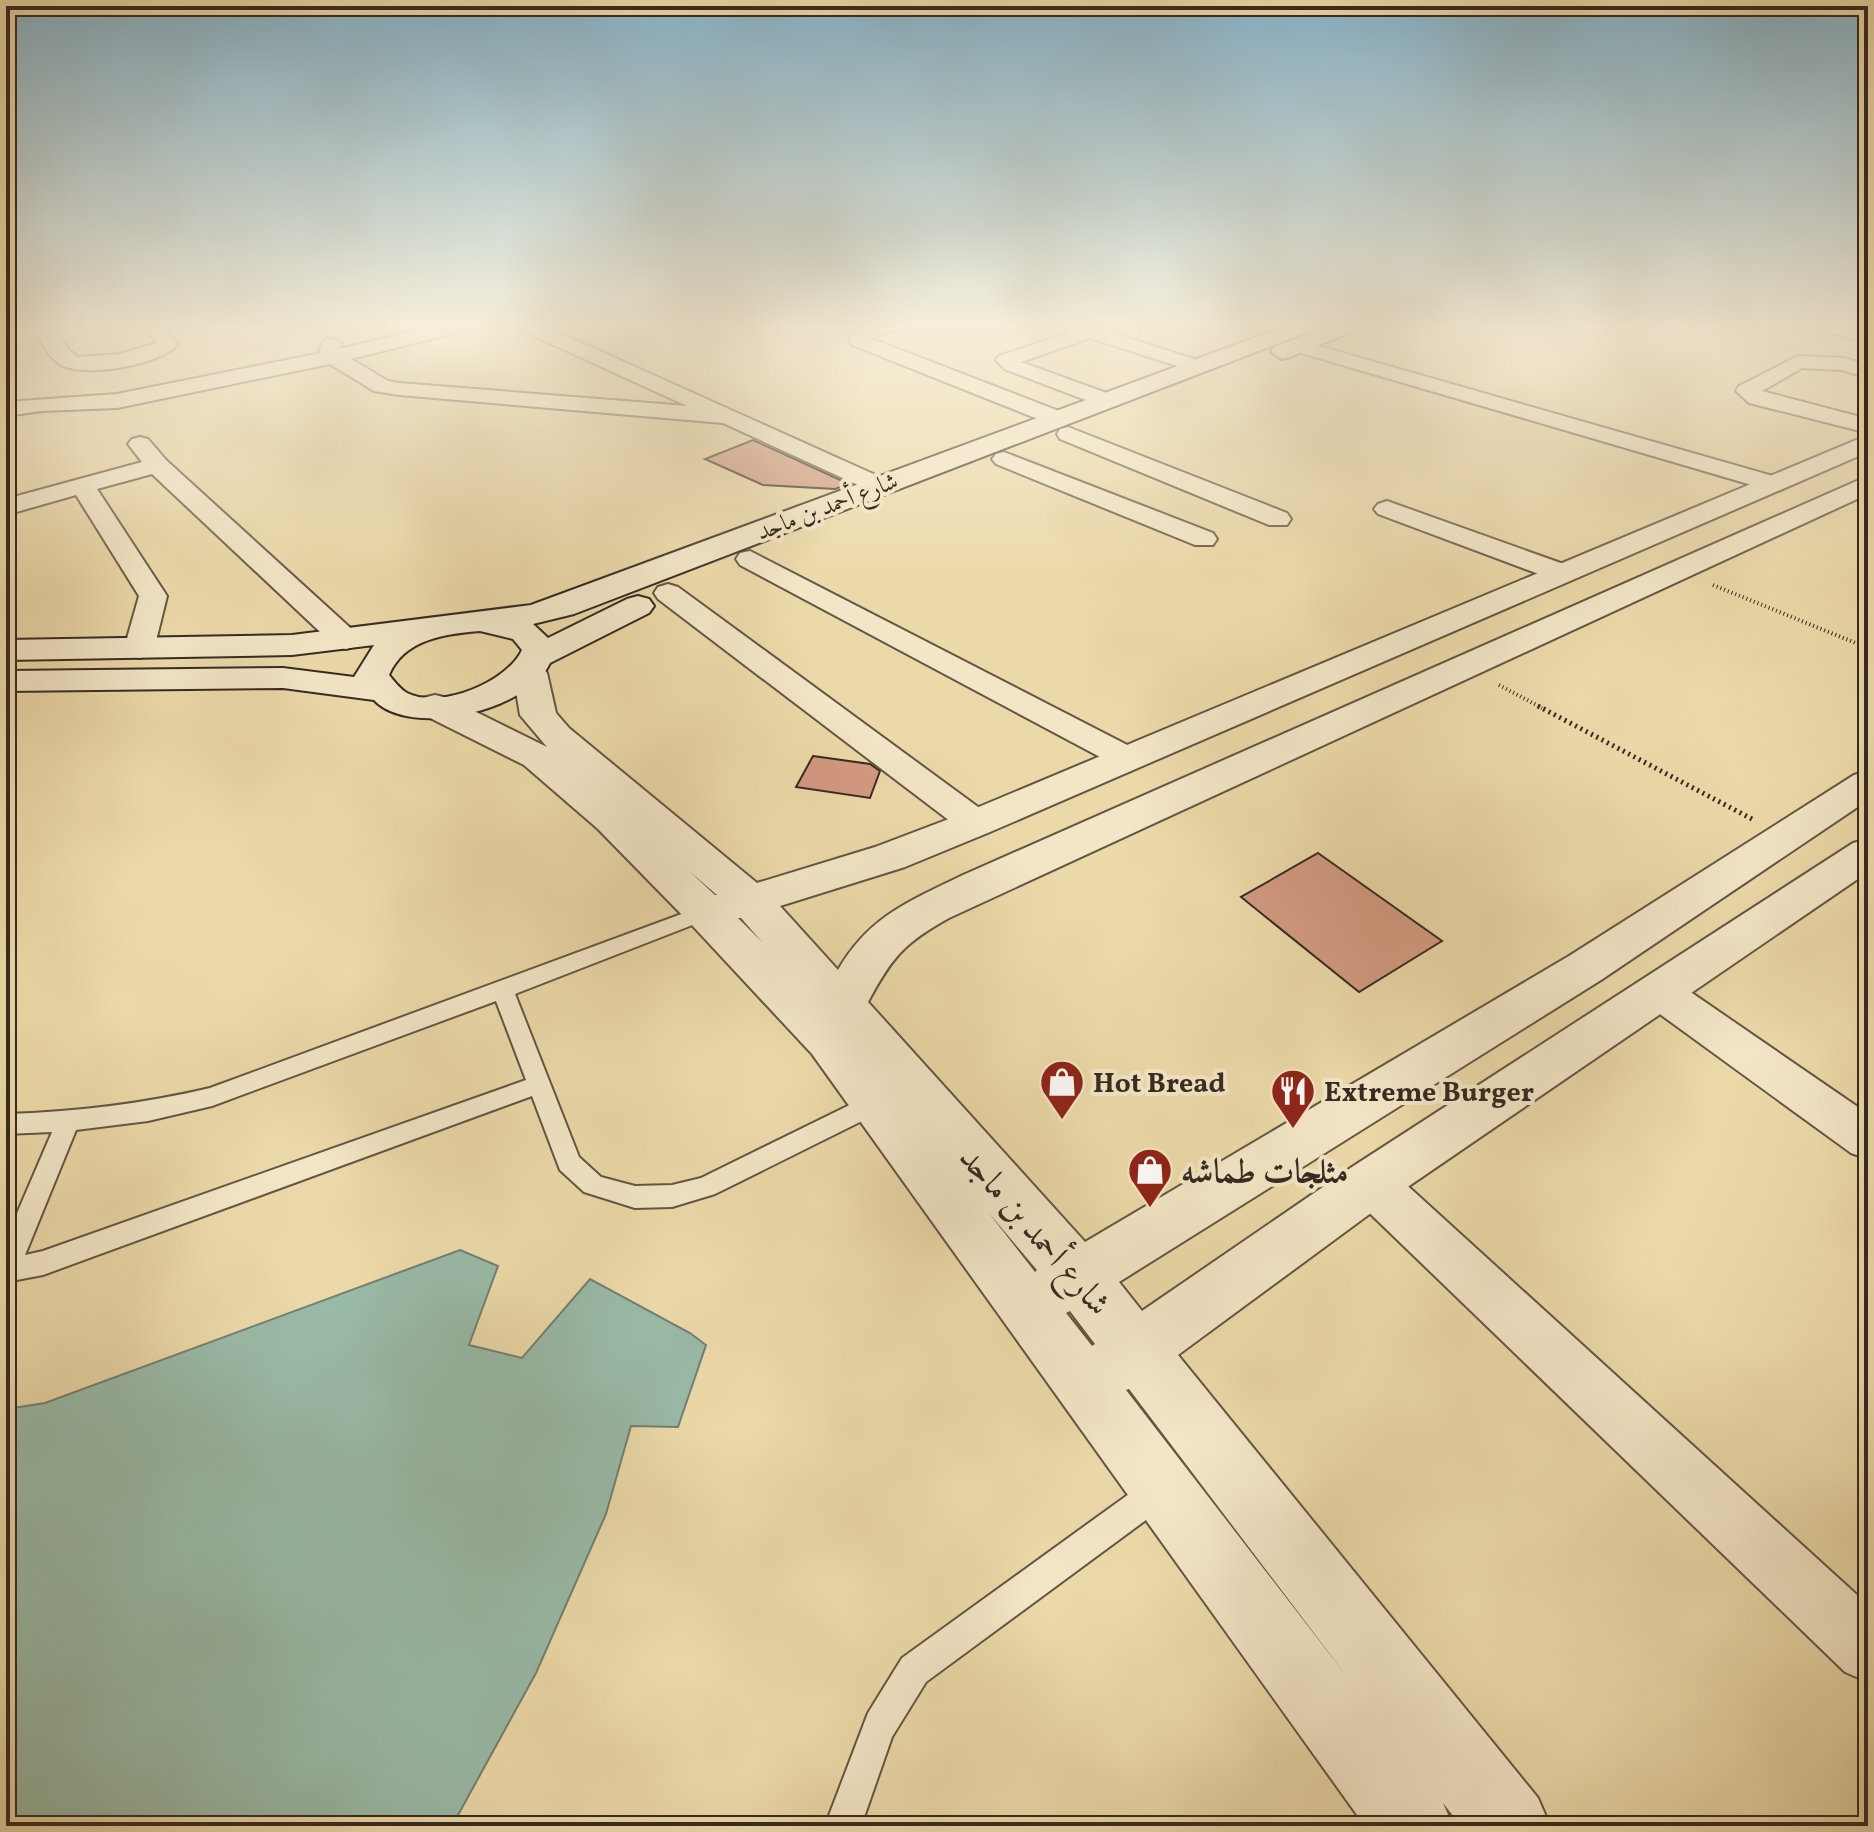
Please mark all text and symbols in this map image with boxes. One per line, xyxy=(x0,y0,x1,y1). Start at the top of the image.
street label: شارع أحمد بن ماجد xyxy=(751,463,904,551)
shop icon: Hot Bread xyxy=(1038,1058,1086,1121)
place label: Hot Bread xyxy=(1093,1065,1226,1104)
restaurant icon: Extreme Burger xyxy=(1269,1067,1317,1130)
place label: Extreme Burger xyxy=(1324,1074,1534,1113)
street label: شارع أحمد بن ماجد xyxy=(945,1135,1123,1329)
shop icon: مثلجات طماشه xyxy=(1126,1146,1174,1209)
place label: مثلجات طماشه xyxy=(1181,1150,1348,1197)

